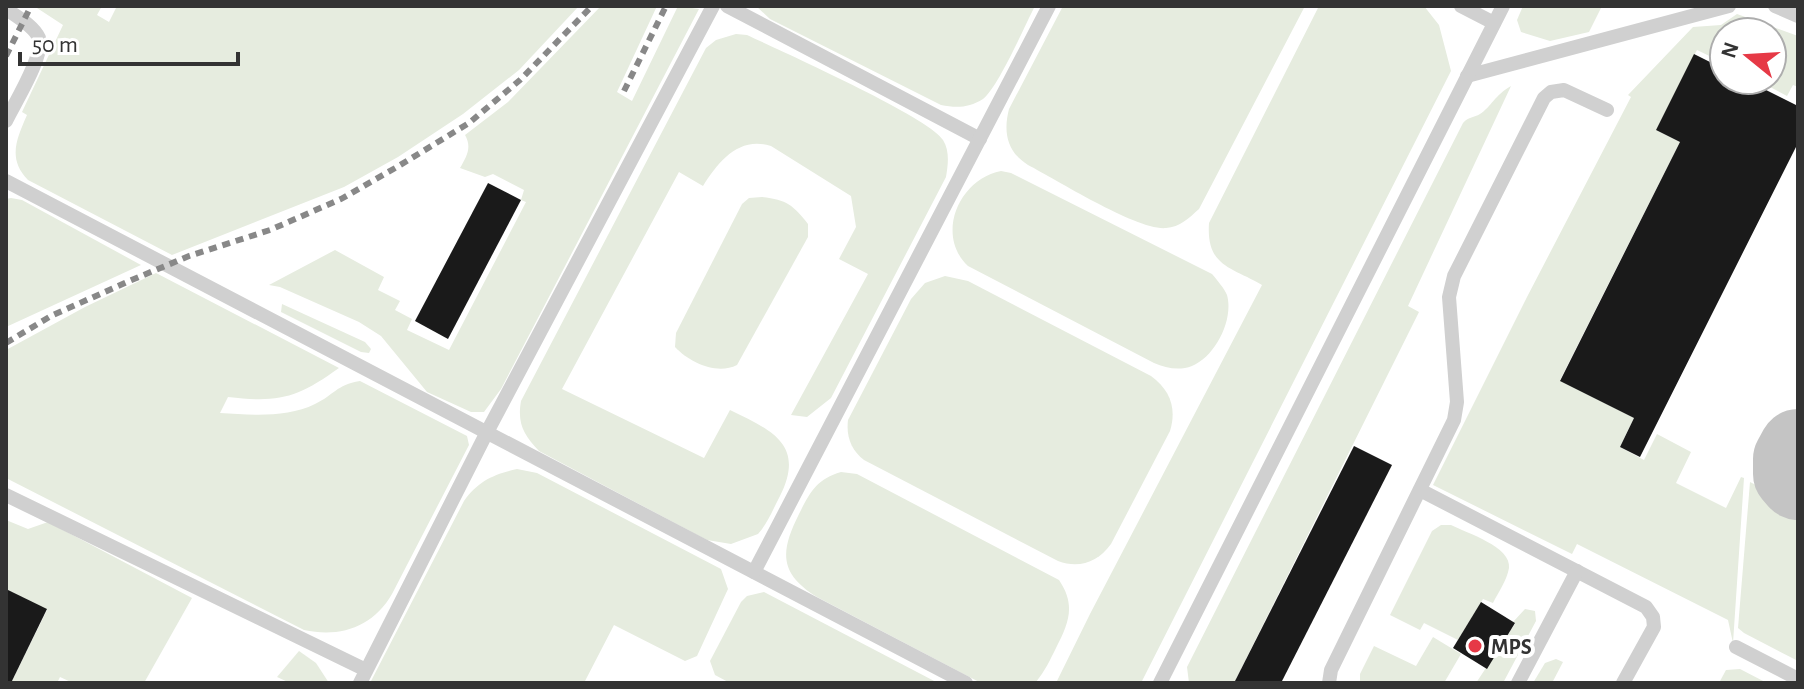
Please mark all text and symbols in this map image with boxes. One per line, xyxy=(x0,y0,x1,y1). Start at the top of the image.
scale bar xyxy=(20,16,238,66)
north arrow xyxy=(1708,16,1788,96)
text: 50 m xyxy=(32,33,78,57)
text: N xyxy=(1717,39,1743,61)
place label: MPS xyxy=(1491,636,1532,658)
marker: MPS xyxy=(1466,637,1484,655)

